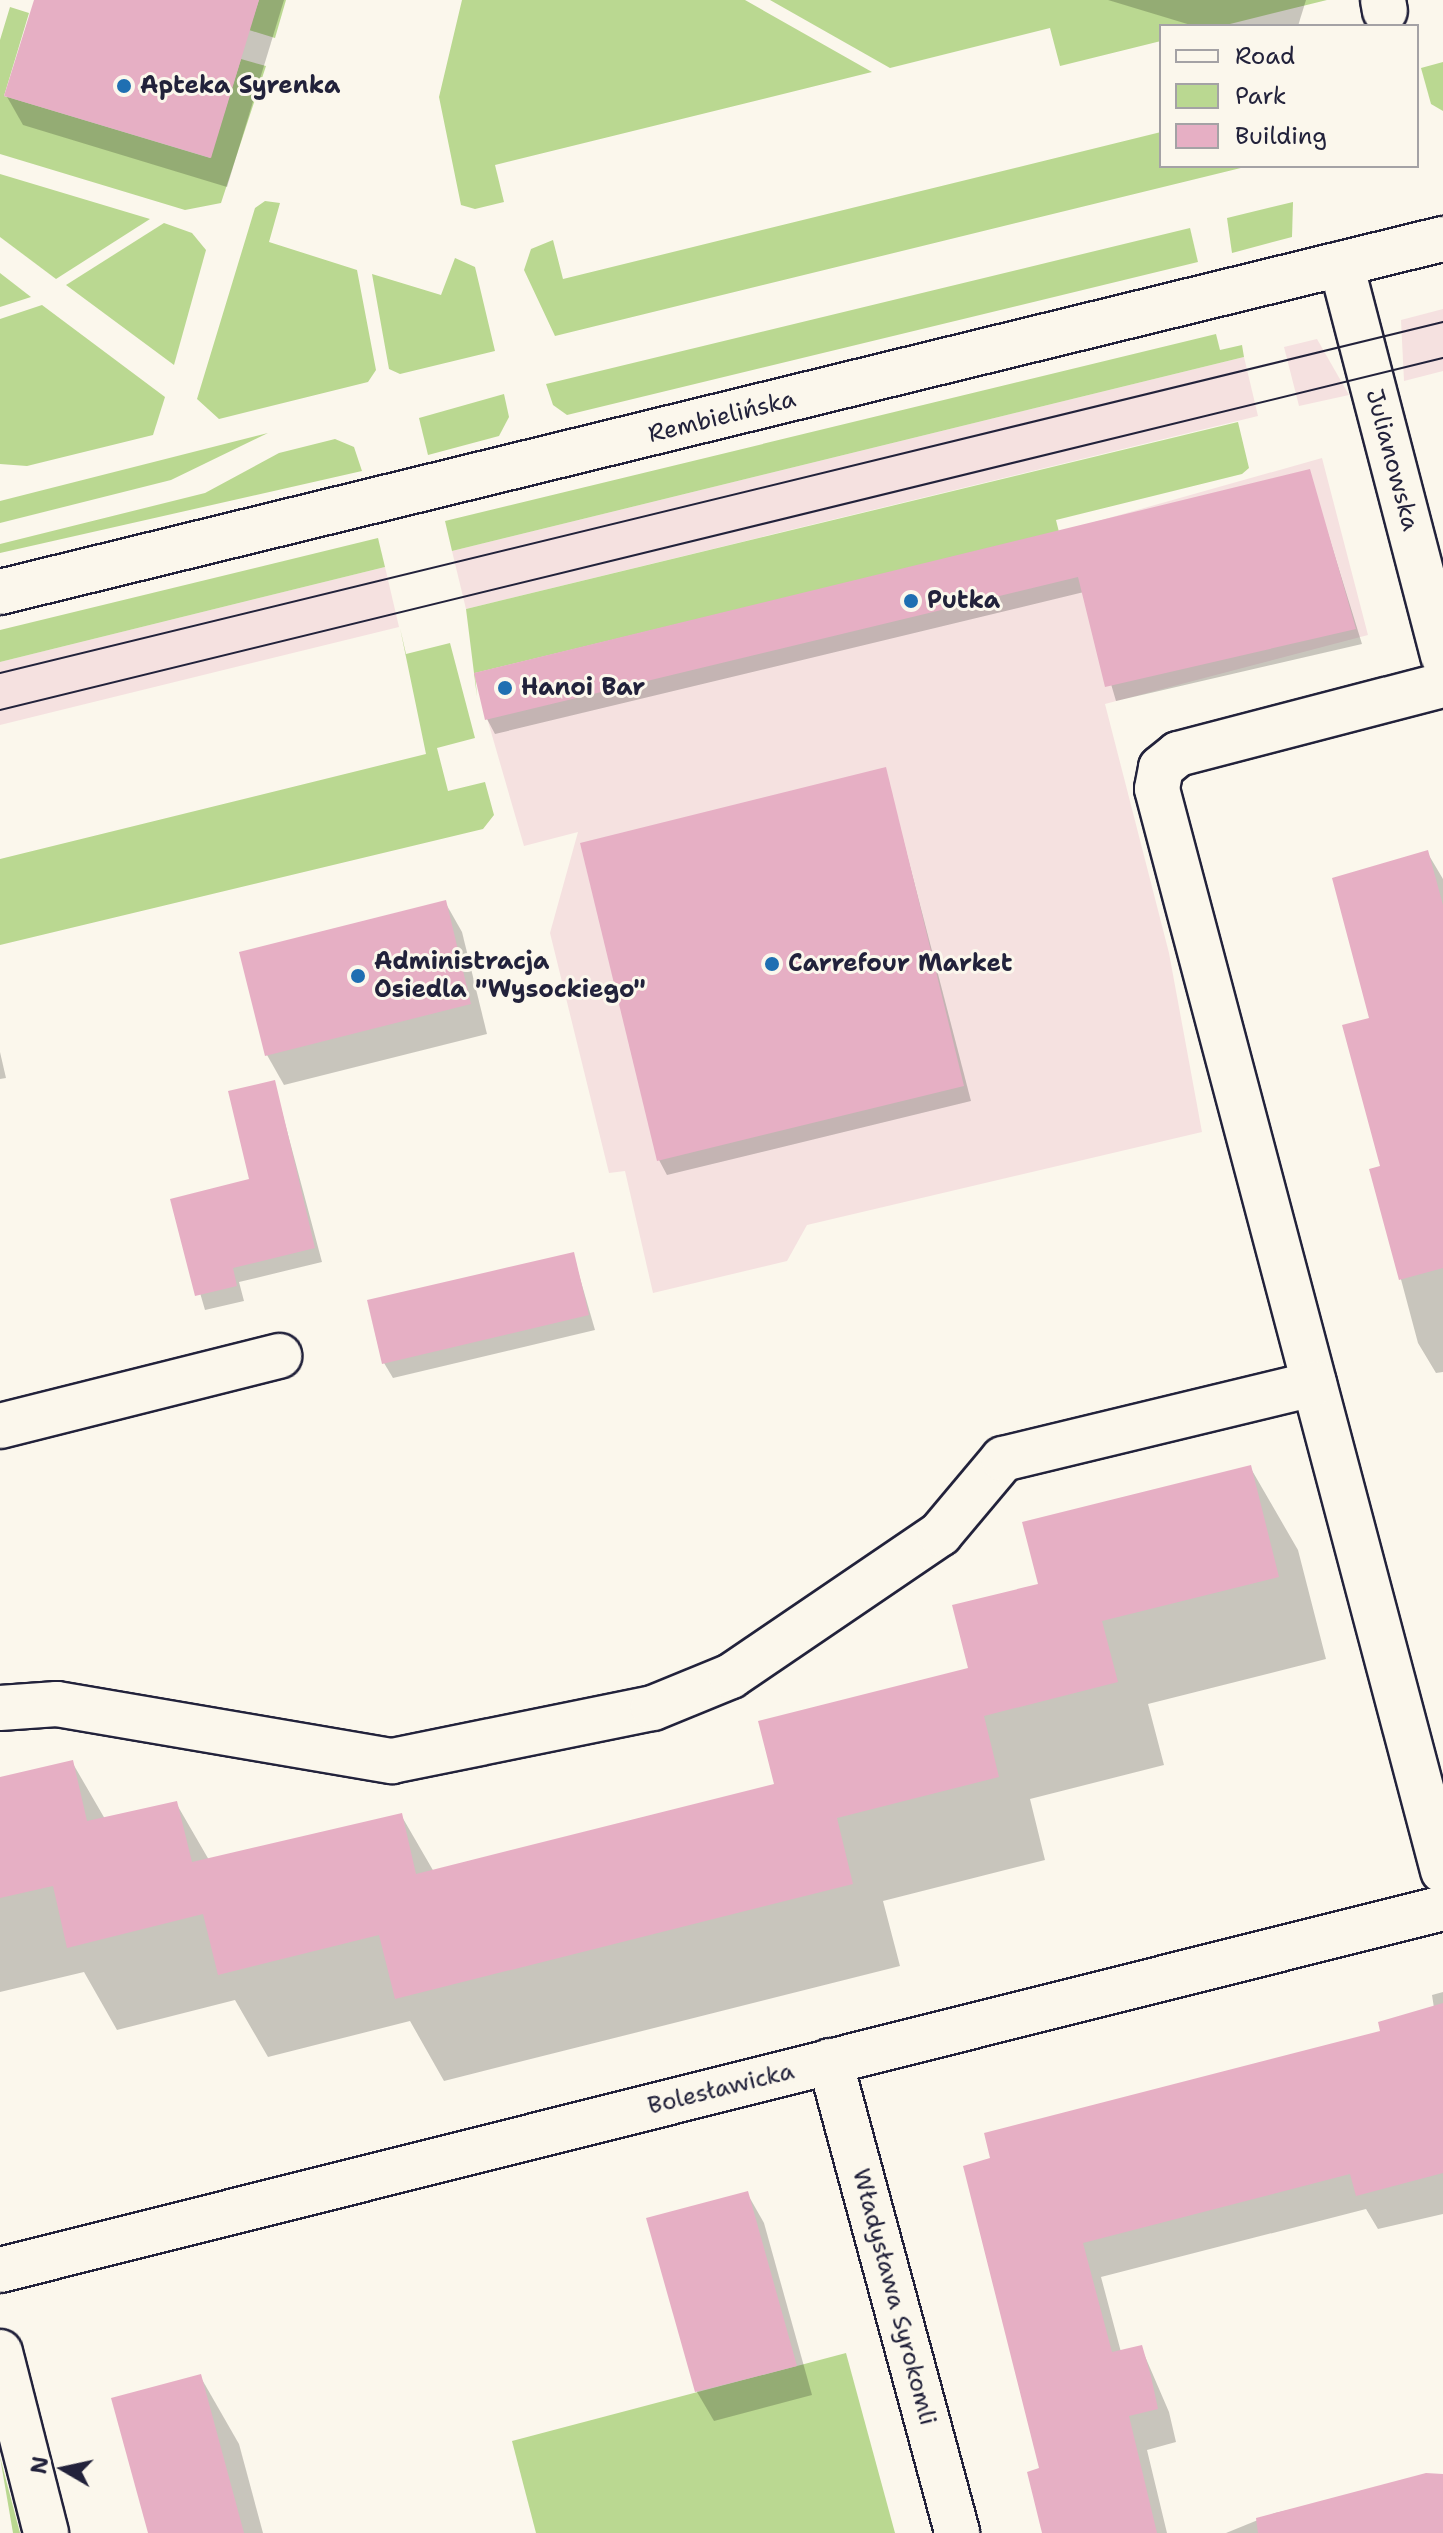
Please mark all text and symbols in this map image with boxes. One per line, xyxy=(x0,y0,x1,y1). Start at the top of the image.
legend xyxy=(1159,24,1419,168)
text: Road xyxy=(1235,40,1295,72)
place label: Apteka Syrenka xyxy=(140,72,340,100)
marker: Apteka Syrenka xyxy=(115,77,133,95)
text: Park xyxy=(1235,80,1287,112)
text: Building xyxy=(1235,120,1327,152)
street label: Rembielińska xyxy=(645,385,799,449)
street label: Julianowska xyxy=(1359,386,1425,534)
place label: Putka xyxy=(927,587,1000,615)
marker: Putka xyxy=(902,592,920,610)
place label: Hanoi Bar xyxy=(521,674,645,702)
marker: Hanoi Bar xyxy=(496,679,514,697)
place label: Administracja Osiedla "Wysockiego" xyxy=(374,948,646,1004)
place label: Carrefour Market xyxy=(788,950,1012,978)
marker: Carrefour Market xyxy=(763,955,781,973)
marker: Administracja Osiedla "Wysockiego" xyxy=(349,967,367,985)
street label: Bolesławicka xyxy=(645,2057,797,2121)
street label: Władysława Syrokomli xyxy=(846,2166,942,2428)
north arrow xyxy=(24,2429,104,2509)
text: N xyxy=(24,2454,55,2476)

